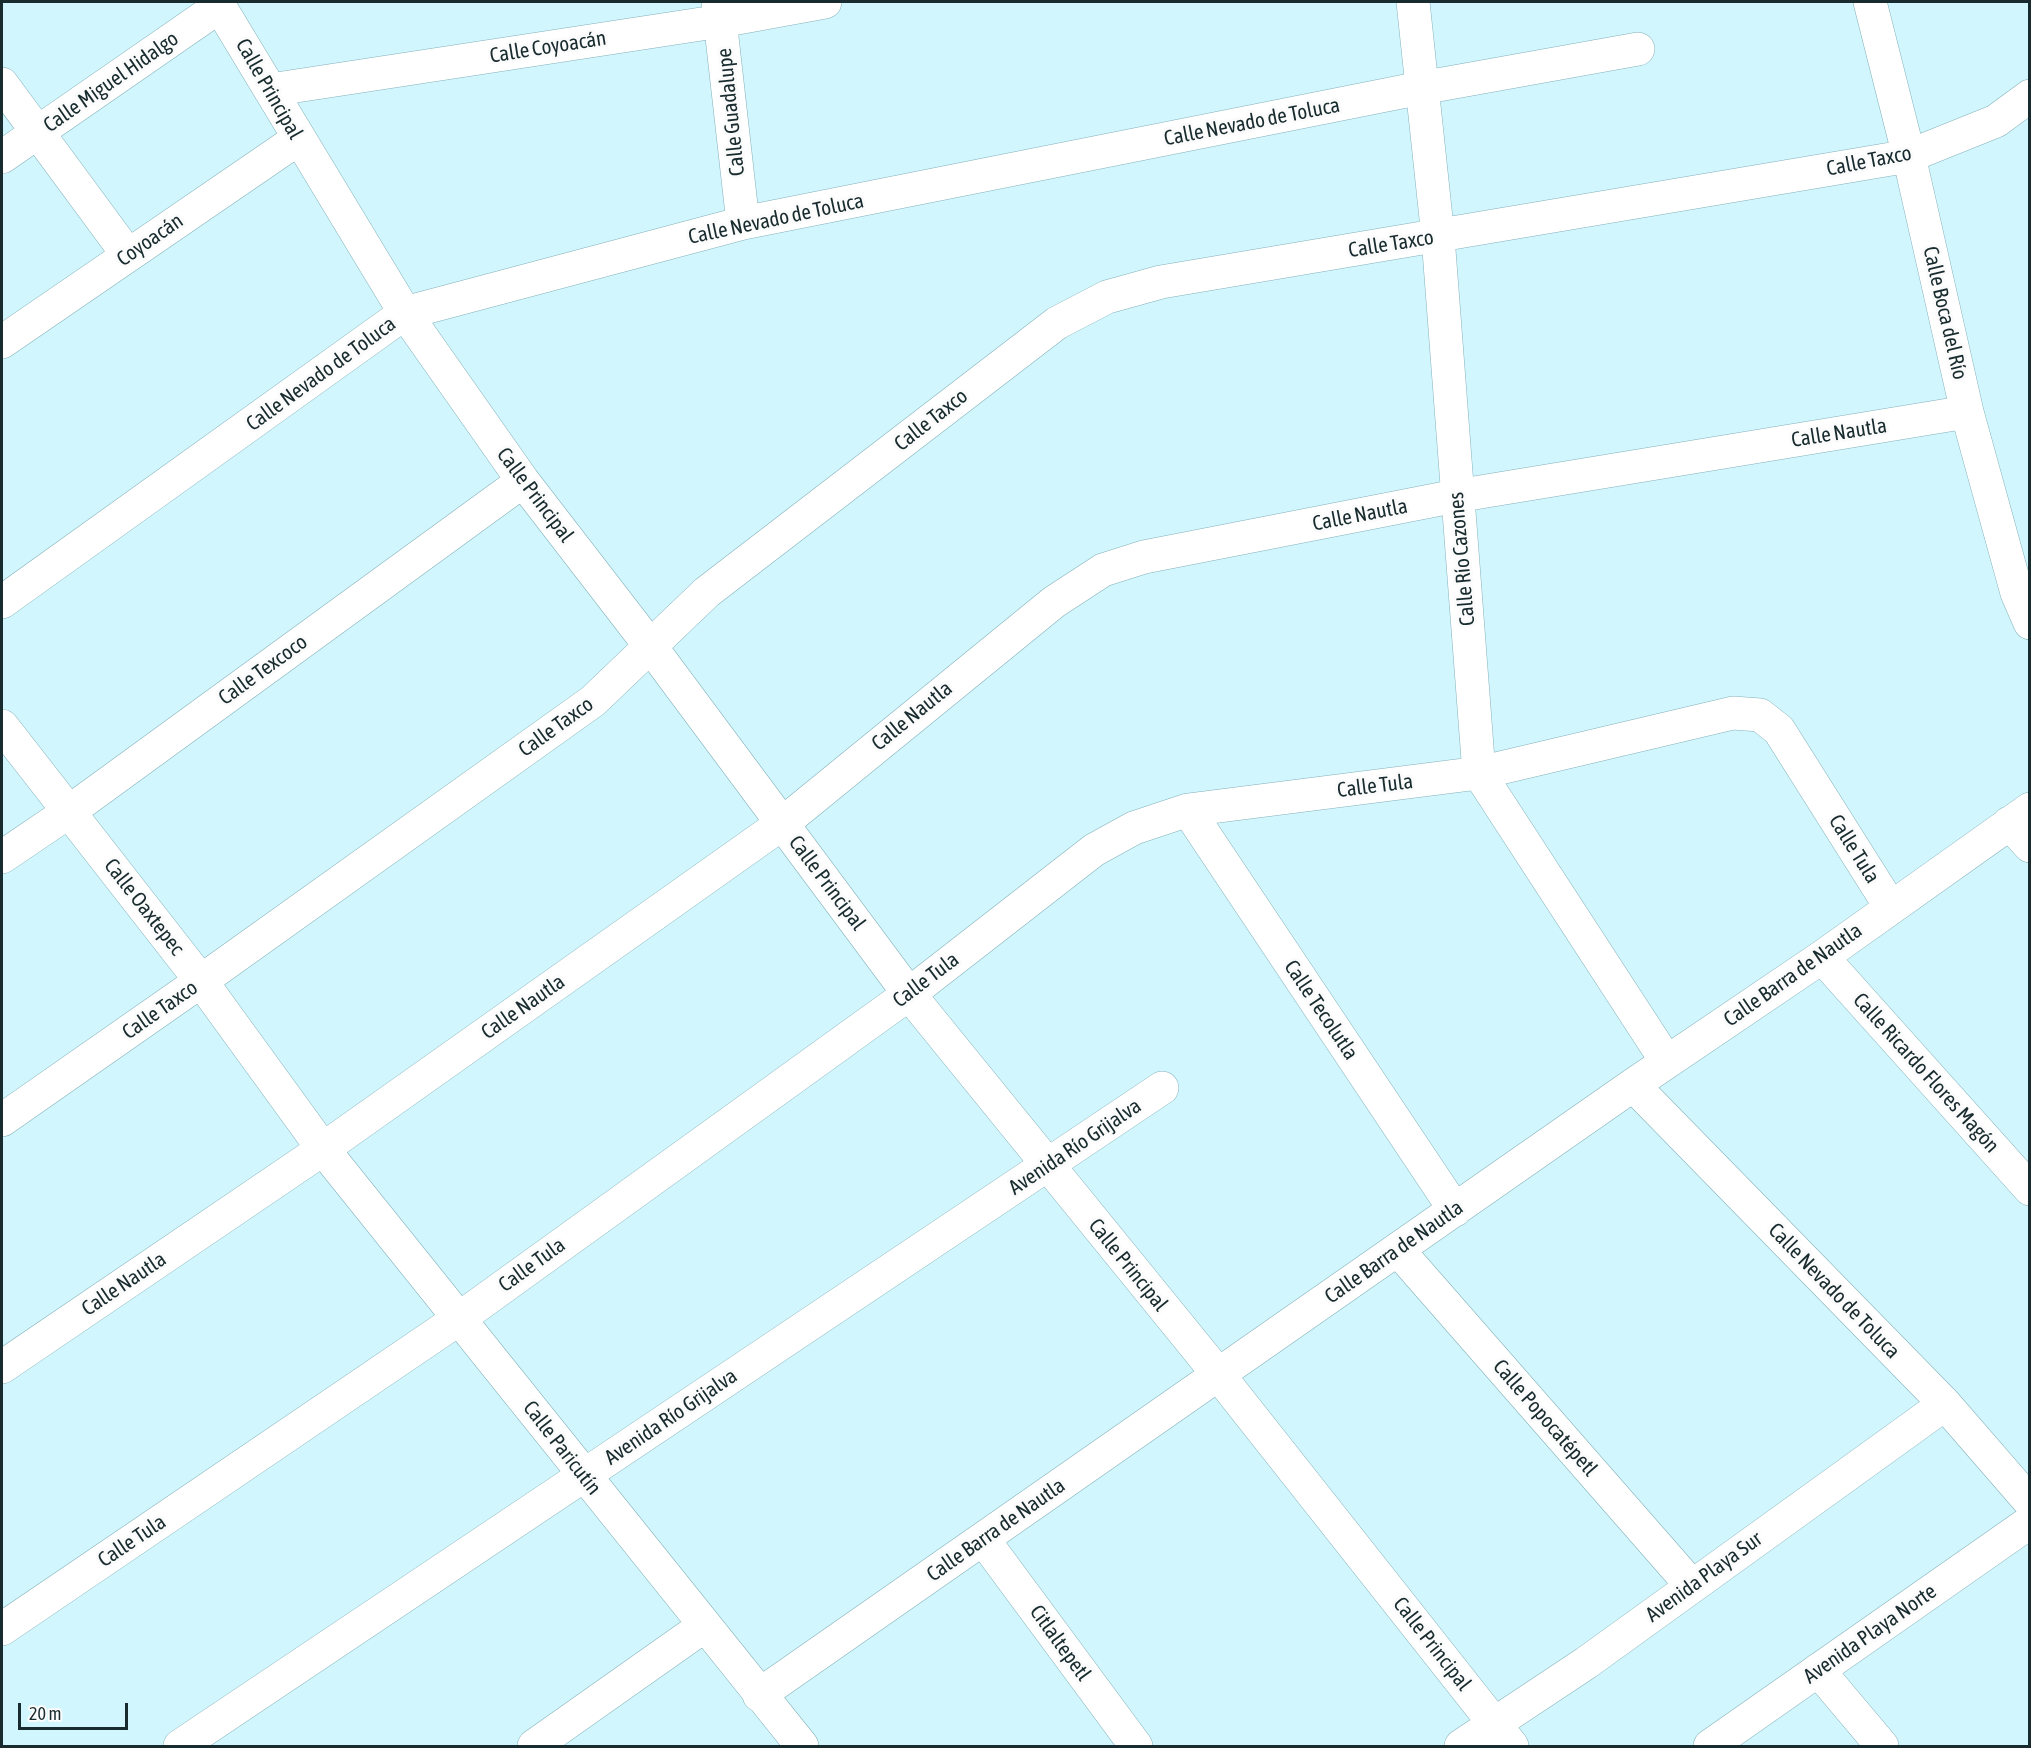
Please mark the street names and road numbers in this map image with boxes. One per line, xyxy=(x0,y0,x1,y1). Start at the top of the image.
street label: Calle Coyoacán xyxy=(488,25,608,69)
street label: Calle Miguel Hidalgo xyxy=(39,26,183,138)
street label: Calle Principal xyxy=(230,34,308,144)
street label: Calle Guadalupe xyxy=(712,47,750,177)
street label: Calle Nevado de Toluca xyxy=(1162,93,1342,151)
street label: Calle Taxco xyxy=(1824,140,1914,182)
street label: Calle Nevado de Toluca xyxy=(686,188,866,250)
street label: Coyoacán xyxy=(112,208,188,272)
street label: Calle Taxco xyxy=(1347,225,1435,263)
street label: Calle Boca del Río xyxy=(1917,244,1973,382)
street label: Calle Nevado de Toluca xyxy=(241,311,401,437)
street label: Calle Taxco xyxy=(889,384,973,456)
street label: Calle Nautla xyxy=(1790,413,1888,453)
street label: Calle Principal xyxy=(491,443,579,547)
street label: Calle Río Cazones xyxy=(1444,491,1480,627)
street label: Calle Nautla xyxy=(1310,493,1410,537)
street label: Calle Texcoco xyxy=(214,629,312,711)
street label: Calle Nautla xyxy=(867,676,957,756)
street label: Calle Taxco xyxy=(514,692,598,762)
street label: Calle Tula xyxy=(1336,769,1414,803)
street label: Calle Tula xyxy=(1823,810,1885,888)
street label: Calle Principal xyxy=(783,831,871,935)
street label: Calle Oaxtepec xyxy=(98,854,190,960)
street label: Calle Barra de Nautla xyxy=(1719,918,1867,1032)
street label: Calle Tula xyxy=(888,947,964,1013)
street label: Calle Tecolutla xyxy=(1278,955,1364,1065)
street label: Calle Nautla xyxy=(476,969,570,1045)
street label: Calle Taxco xyxy=(118,975,202,1045)
street label: Calle Ricardo Flores Magón xyxy=(1848,988,2004,1158)
street label: Avenida Río Grijalva xyxy=(1004,1093,1146,1201)
street label: Calle Barra de Nautla xyxy=(1320,1195,1468,1309)
street label: Calle Principal xyxy=(1083,1214,1173,1316)
street label: Calle Nevado de Toluca xyxy=(1763,1218,1905,1364)
street label: Calle Tula xyxy=(494,1232,570,1298)
street label: Calle Nautla xyxy=(77,1247,171,1321)
street label: Calle Popocatépetl xyxy=(1487,1355,1603,1481)
street label: Avenida Río Grijalva xyxy=(600,1363,742,1471)
street label: Calle Paricutín xyxy=(518,1396,606,1500)
street label: Calle Barra de Nautla xyxy=(922,1473,1070,1587)
street label: Calle Tula xyxy=(93,1509,171,1573)
street label: Avenida Playa Sur xyxy=(1641,1526,1767,1628)
street label: Avenida Playa Norte xyxy=(1799,1579,1941,1689)
street label: Calle Principal xyxy=(1388,1592,1476,1696)
street label: Citlaltepetl xyxy=(1024,1600,1096,1686)

